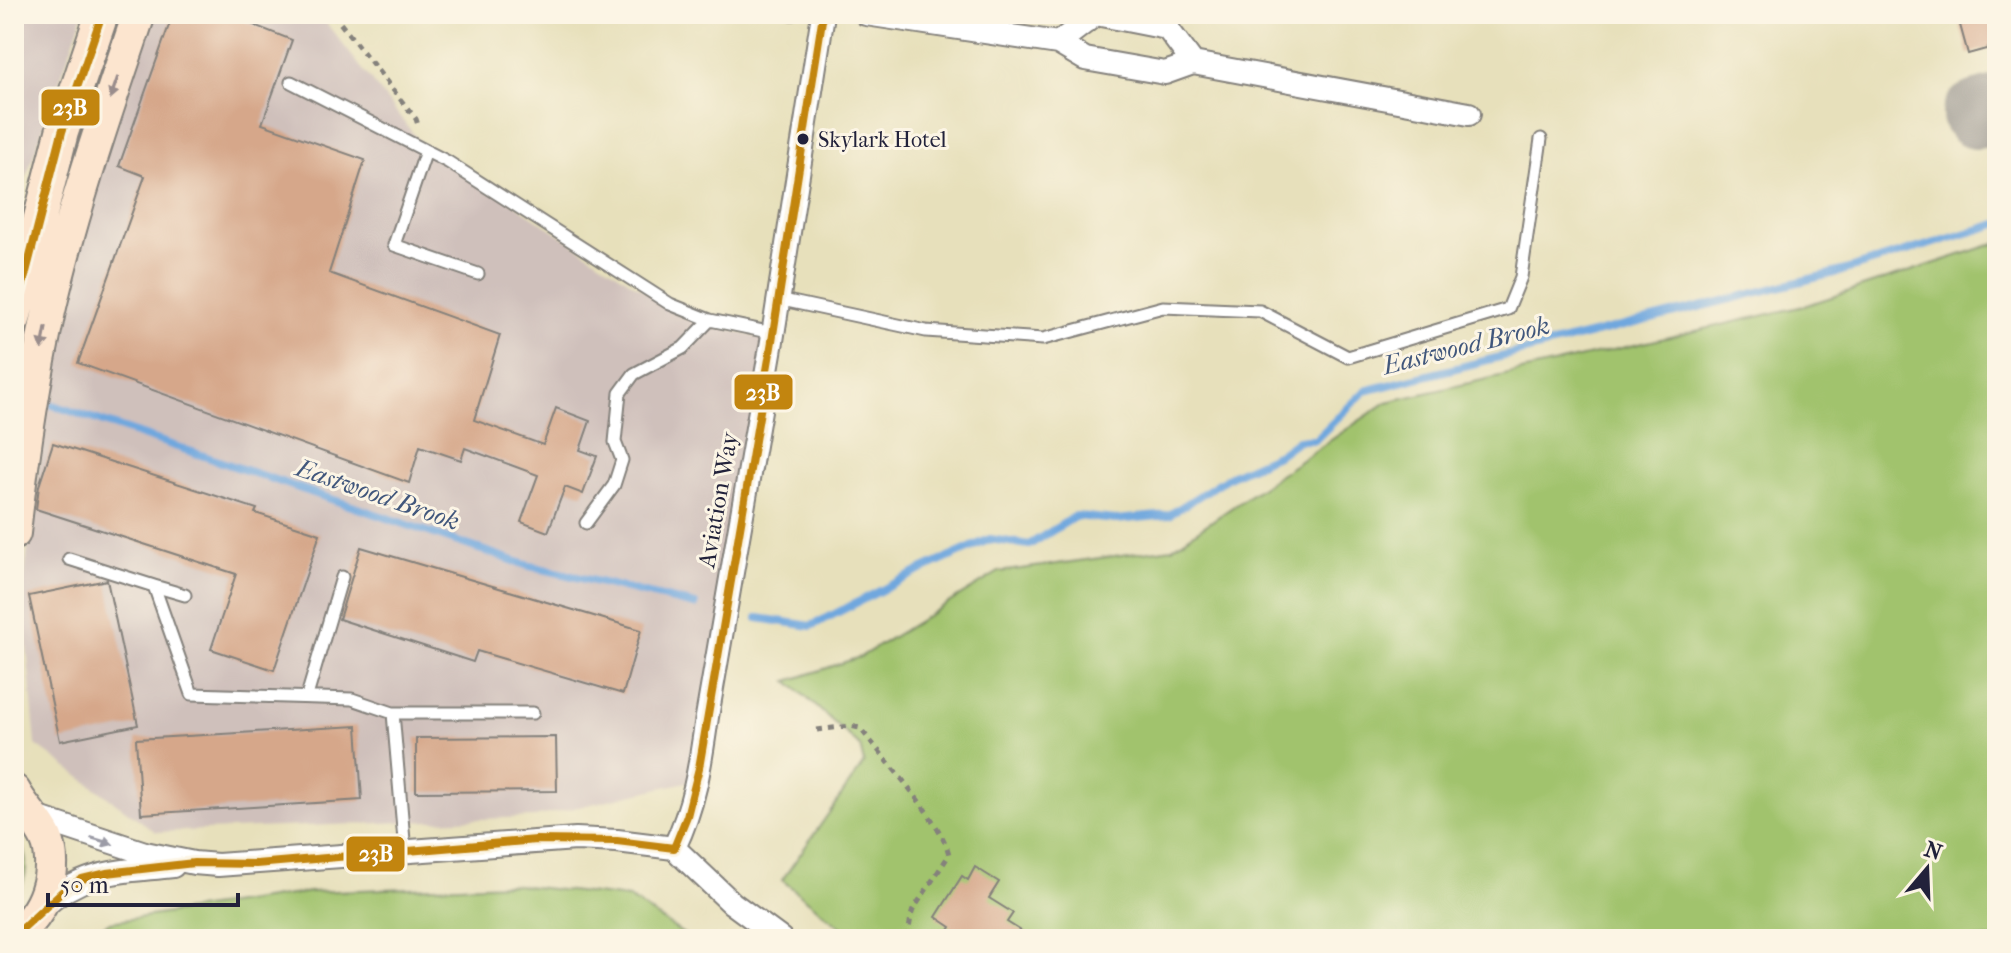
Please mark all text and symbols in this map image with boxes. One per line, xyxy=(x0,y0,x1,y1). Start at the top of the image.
one-way arrow xyxy=(108,76,120,100)
line badge: 23B xyxy=(40,88,101,127)
text: 23B xyxy=(53,95,87,121)
place label: Skylark Hotel xyxy=(818,127,947,153)
marker: Skylark Hotel xyxy=(795,131,811,147)
water label: Eastwood Brook xyxy=(1377,310,1553,382)
one-way arrow xyxy=(37,326,50,351)
line badge: 23B xyxy=(733,373,794,411)
text: 23B xyxy=(746,380,780,406)
street label: Aviation Way xyxy=(692,429,744,571)
water label: Eastwood Brook xyxy=(290,451,464,537)
north arrow xyxy=(1887,829,1967,909)
one-way arrow xyxy=(91,835,115,848)
line badge: 23B xyxy=(345,835,406,873)
text: N xyxy=(1921,836,1946,866)
text: 23B xyxy=(359,841,393,867)
scale bar xyxy=(48,857,238,907)
text: 50 m xyxy=(60,871,109,899)

